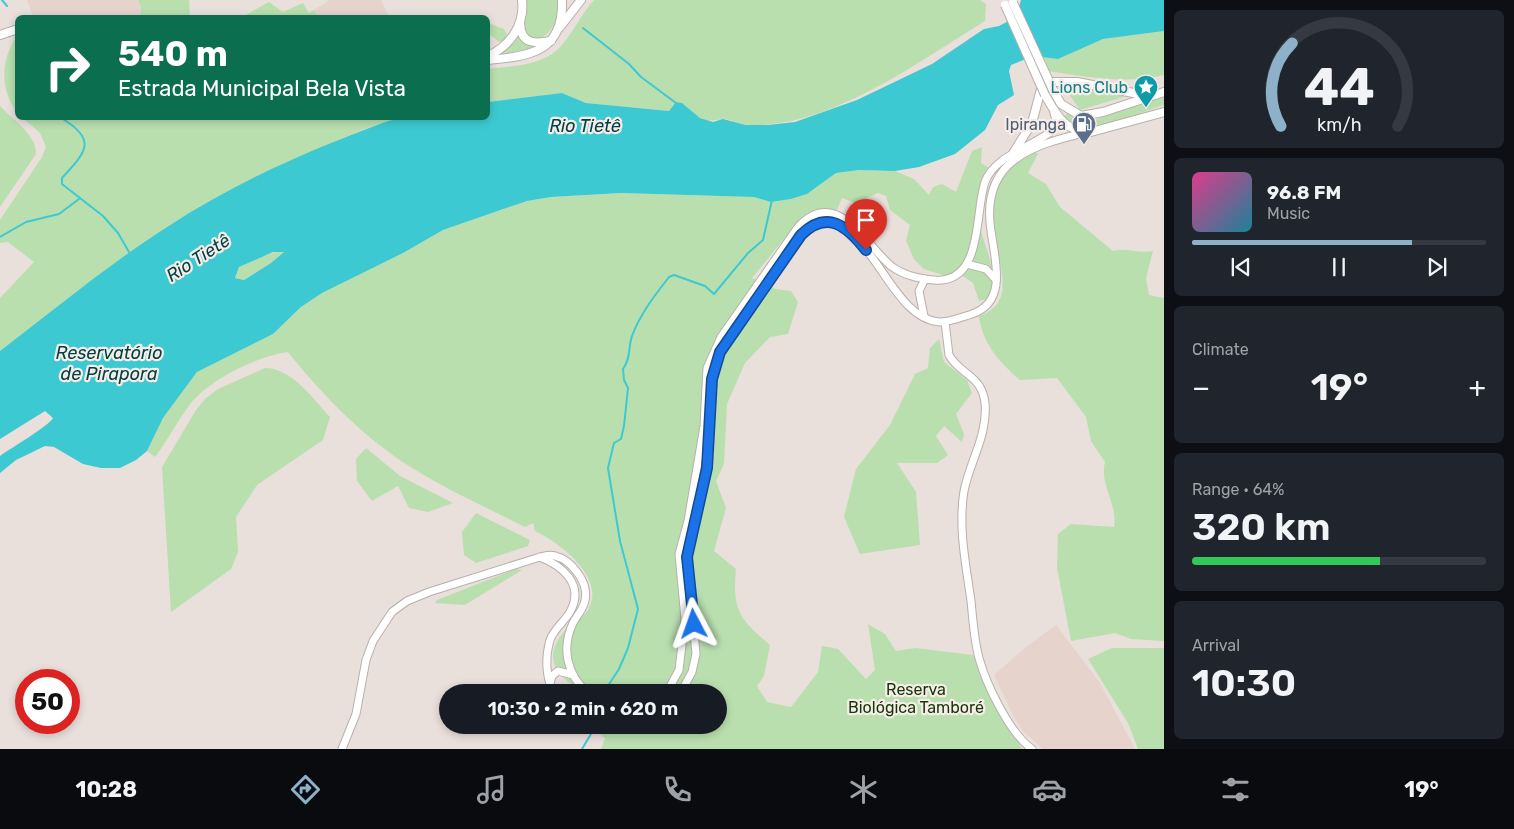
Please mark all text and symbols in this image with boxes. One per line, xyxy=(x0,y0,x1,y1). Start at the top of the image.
text: 540 m xyxy=(118,33,228,75)
icon: right xyxy=(35,35,100,100)
text: 44 xyxy=(1303,56,1375,118)
place icon: Lions Club xyxy=(1133,74,1159,108)
text: Estrada Municipal Bela Vista xyxy=(118,75,406,102)
place label: Lions Club xyxy=(1050,78,1128,97)
fuel station icon: Ipiranga xyxy=(1071,111,1097,145)
text: km/h xyxy=(1317,114,1361,135)
water label: Rio Tietê xyxy=(549,115,621,137)
place label: Ipiranga xyxy=(1005,115,1066,134)
text: 96.8 FM xyxy=(1267,181,1341,204)
pin xyxy=(845,199,887,250)
text: Music xyxy=(1267,204,1310,223)
icon: arrive xyxy=(852,206,880,234)
water label: Rio Tietê xyxy=(162,229,234,287)
icon: previous xyxy=(1227,253,1255,281)
icon: pause xyxy=(1325,253,1353,281)
icon: next xyxy=(1423,253,1451,281)
text: Climate xyxy=(1192,340,1249,359)
water label: Reservatório de Pirapora xyxy=(55,342,163,385)
text: 19° xyxy=(1311,364,1368,410)
text: − xyxy=(1192,371,1210,404)
text: + xyxy=(1469,371,1486,404)
text: Range · 64% xyxy=(1192,480,1284,499)
text: 320 km xyxy=(1192,504,1330,550)
position arrow xyxy=(667,597,719,649)
text: Arrival xyxy=(1192,636,1240,655)
text: 10:30 xyxy=(1192,660,1296,706)
speed limit sign: 50 xyxy=(15,669,80,734)
park label: Reserva Biológica Tamboré xyxy=(848,680,984,717)
text: 10:30 · 2 min · 620 m xyxy=(488,697,678,720)
icon: directions xyxy=(288,772,323,807)
icon: music xyxy=(474,772,509,807)
icon: phone xyxy=(660,772,695,807)
icon: climate xyxy=(846,772,881,807)
icon: car xyxy=(1032,772,1067,807)
icon: filters xyxy=(1218,772,1253,807)
text: 10:28 xyxy=(76,776,137,803)
text: 19° xyxy=(1404,776,1438,803)

